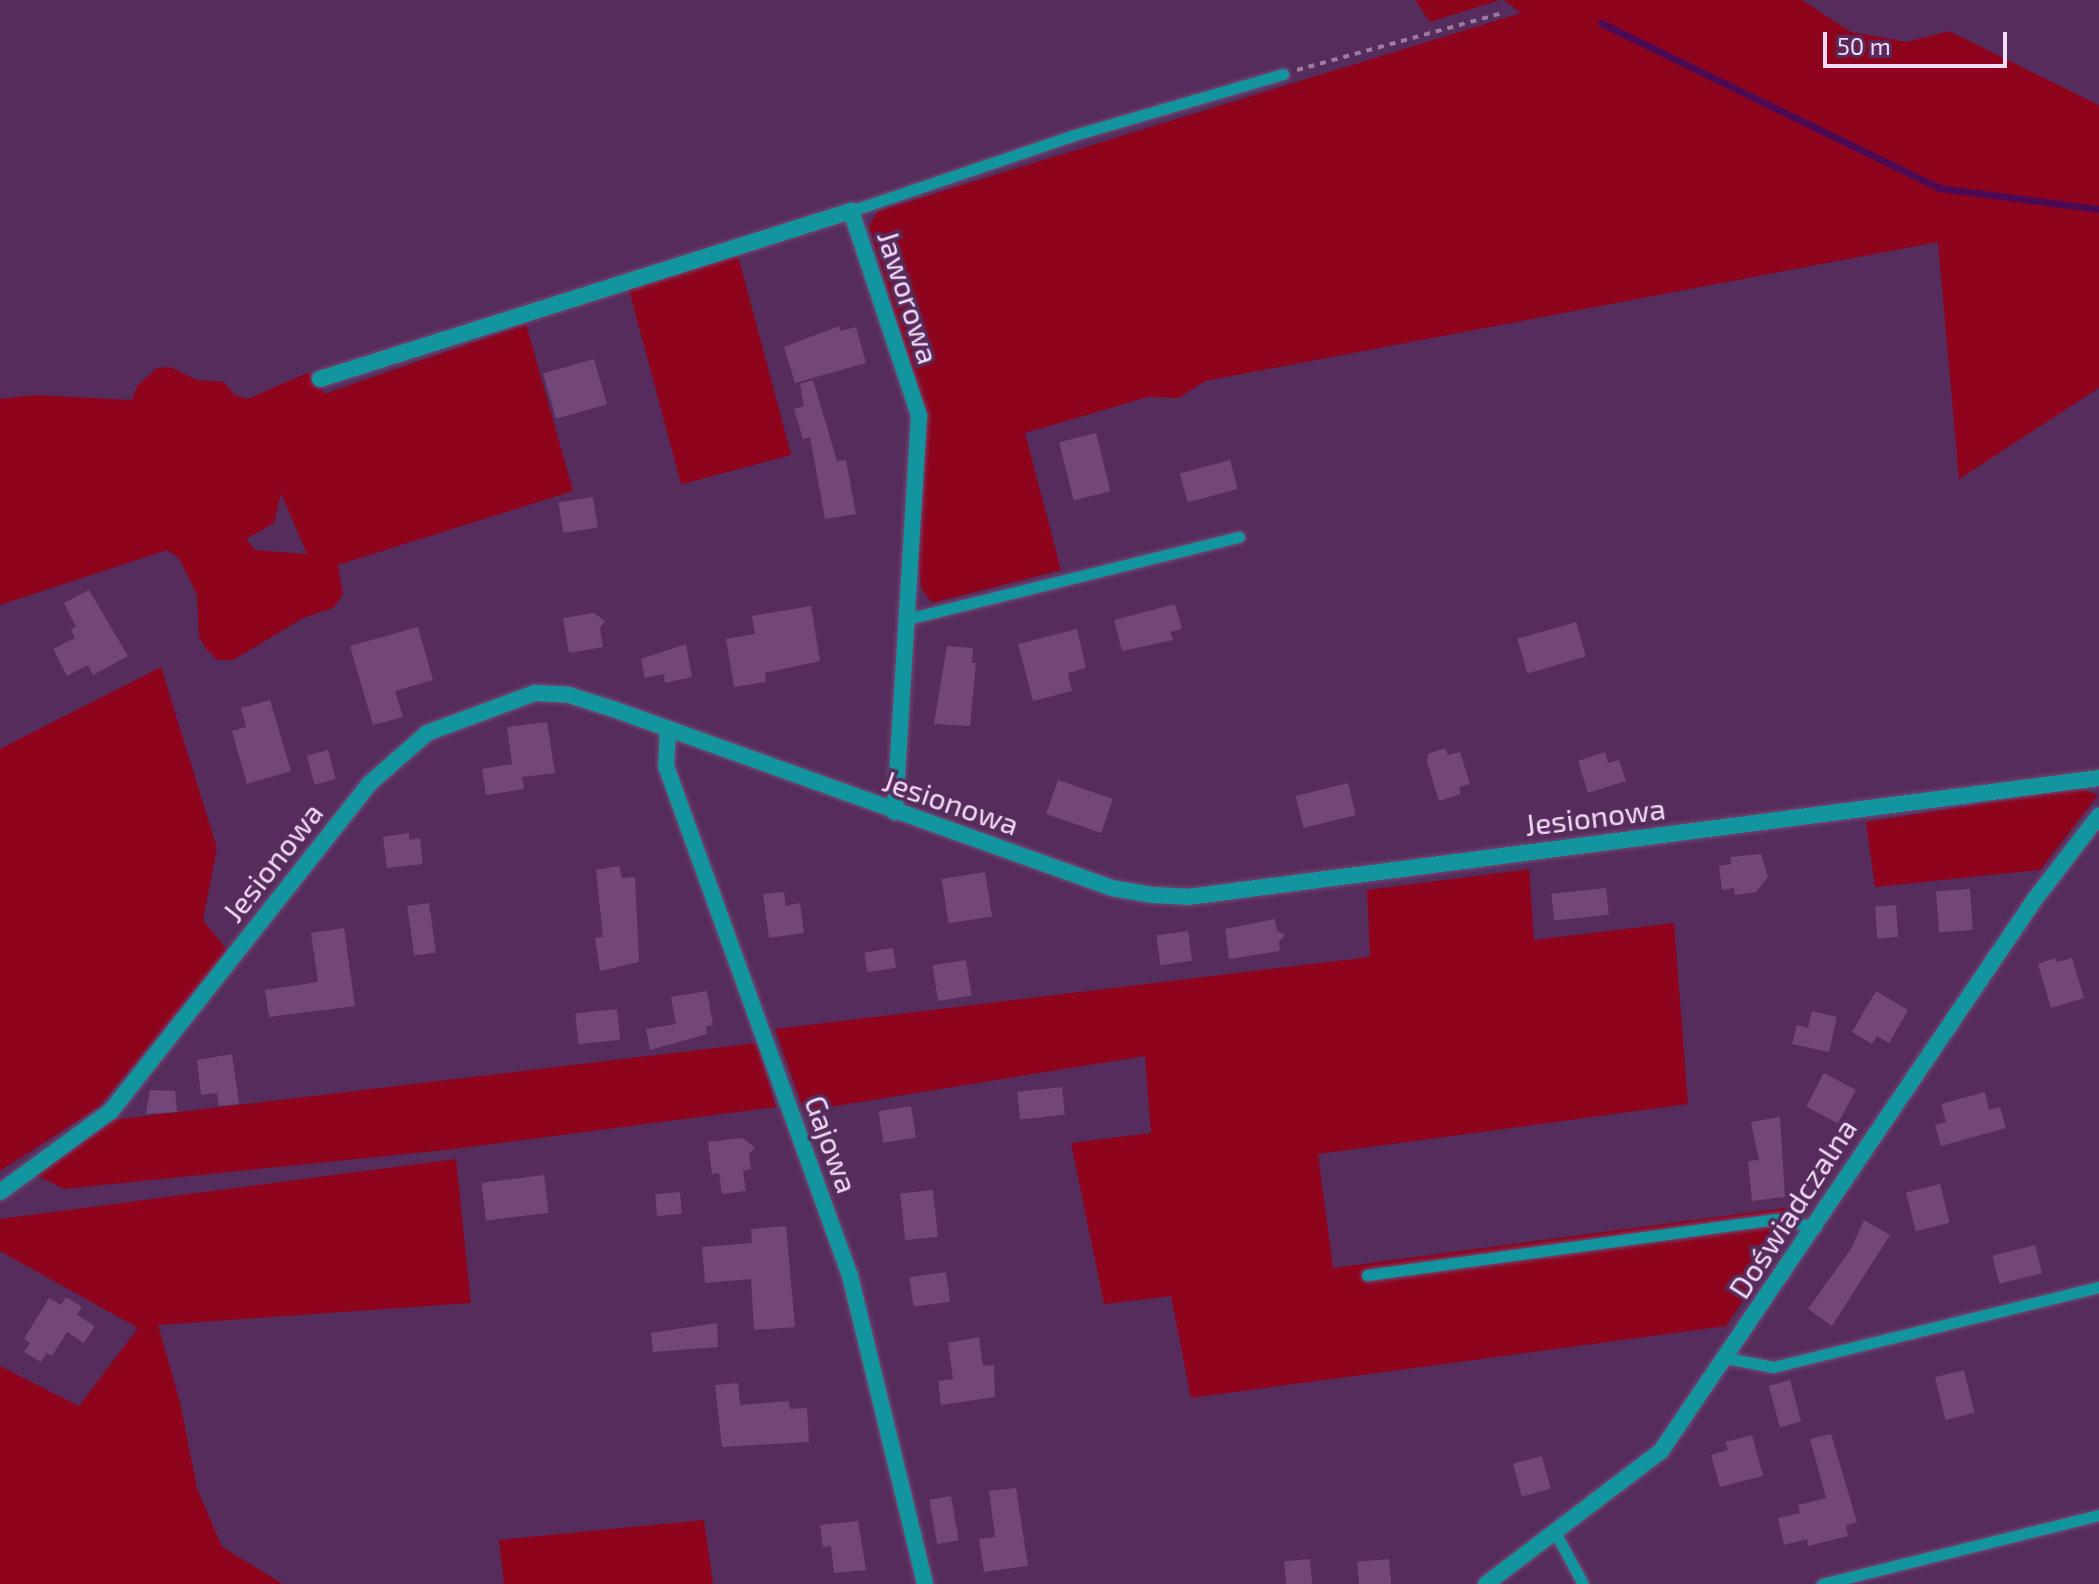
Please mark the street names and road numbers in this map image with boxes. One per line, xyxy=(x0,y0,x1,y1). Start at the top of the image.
street label: Jaworowa xyxy=(871,226,947,368)
street label: Jesionowa xyxy=(878,762,1024,842)
street label: Jesionowa xyxy=(1523,790,1667,842)
street label: Jesionowa xyxy=(214,795,330,929)
street label: Gajowa xyxy=(798,1090,866,1198)
street label: Doświadczalna xyxy=(1720,1111,1864,1305)

